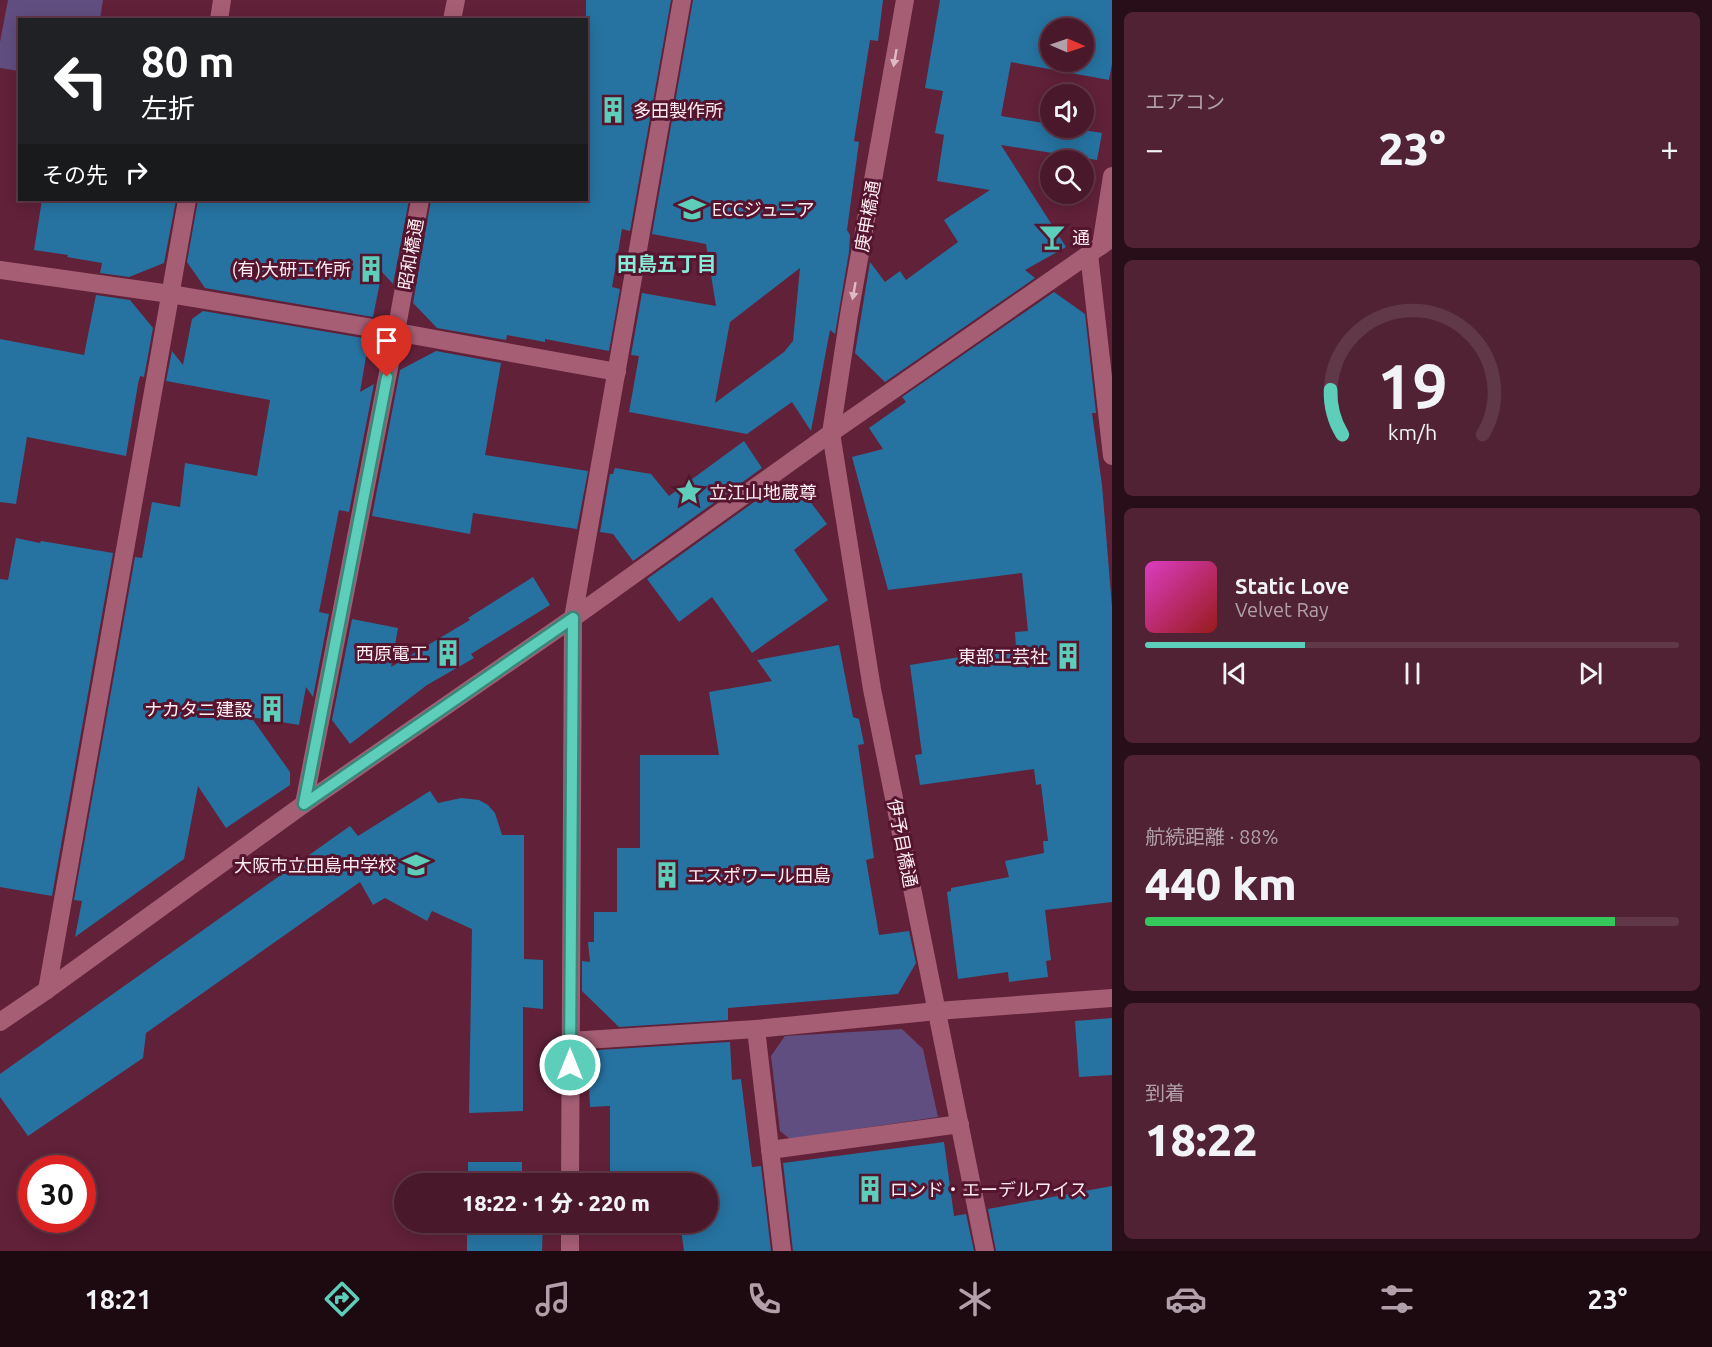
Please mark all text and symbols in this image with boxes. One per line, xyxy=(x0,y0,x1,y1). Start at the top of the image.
north arrow xyxy=(1040,18,1094,72)
map controls xyxy=(1040,18,1094,204)
text: 80 m xyxy=(141,38,235,85)
icon: left xyxy=(42,42,120,120)
one-way arrow xyxy=(890,48,899,67)
button: sound xyxy=(1040,84,1094,138)
text: エアコン xyxy=(1145,90,1225,113)
text: 左折 xyxy=(141,93,195,123)
building icon: 多田製作所 xyxy=(598,95,628,125)
place label: 多田製作所 xyxy=(633,100,723,120)
text: 23° xyxy=(1378,123,1446,174)
text: − xyxy=(1145,130,1164,167)
text: + xyxy=(1660,130,1679,167)
button: search xyxy=(1040,150,1094,204)
icon: right xyxy=(120,156,153,189)
text: その先 xyxy=(42,162,108,187)
street label: 庚申橋通 xyxy=(851,179,883,253)
school or university icon: ECCジュニア xyxy=(677,194,707,224)
place label: ECCジュニア xyxy=(712,199,814,219)
street label: 昭和橋通 xyxy=(394,217,426,291)
bar icon: 通 xyxy=(1037,222,1067,252)
place label: 通 xyxy=(1072,227,1090,247)
district label: 田島五丁目 xyxy=(617,252,717,275)
building icon: (有)大研工作所 xyxy=(356,254,386,284)
place label: (有)大研工作所 xyxy=(232,259,351,280)
one-way arrow xyxy=(849,282,858,301)
pin xyxy=(361,315,412,377)
icon: arrive xyxy=(370,324,403,357)
text: 19 xyxy=(1377,351,1447,421)
text: km/h xyxy=(1387,420,1437,444)
place icon: 立江山地蔵尊 xyxy=(674,477,704,507)
place label: 立江山地蔵尊 xyxy=(709,482,817,502)
text: Static Love xyxy=(1235,573,1350,598)
text: Velvet Ray xyxy=(1235,598,1329,621)
building icon: 西原電工 xyxy=(433,638,463,668)
building icon: 東部工芸社 xyxy=(1053,641,1083,671)
place label: 西原電工 xyxy=(356,643,428,663)
place label: 東部工芸社 xyxy=(958,646,1048,666)
icon: previous xyxy=(1218,657,1251,690)
icon: pause xyxy=(1396,657,1429,690)
icon: next xyxy=(1574,657,1607,690)
building icon: ナカタニ建設 xyxy=(257,694,287,724)
place label: ナカタニ建設 xyxy=(144,699,252,719)
street label: 伊予目橋通 xyxy=(885,797,921,889)
text: 航続距離 · 88% xyxy=(1145,825,1278,848)
school or university icon: 大阪市立田島中学校 xyxy=(401,850,431,880)
place label: 大阪市立田島中学校 xyxy=(234,855,396,875)
text: 440 km xyxy=(1145,858,1297,909)
building icon: エスポワール田島 xyxy=(652,860,682,890)
place label: エスポワール田島 xyxy=(687,865,831,885)
position arrow xyxy=(538,1033,602,1097)
text: 到着 xyxy=(1145,1081,1185,1104)
text: 18:22 xyxy=(1145,1114,1258,1165)
speed limit sign: 30 xyxy=(18,1155,96,1233)
building icon: ロンド・エーデルワイス xyxy=(855,1174,885,1204)
place label: ロンド・エーデルワイス xyxy=(890,1179,1087,1199)
text: 18:22 · 1 分 · 220 m xyxy=(462,1190,650,1215)
icon: directions xyxy=(321,1278,363,1320)
icon: music xyxy=(532,1278,574,1320)
icon: phone xyxy=(743,1278,785,1320)
icon: climate xyxy=(954,1278,996,1320)
icon: car xyxy=(1165,1278,1207,1320)
icon: filters xyxy=(1376,1278,1418,1320)
text: 18:21 xyxy=(85,1284,152,1314)
text: 23° xyxy=(1587,1284,1627,1314)

